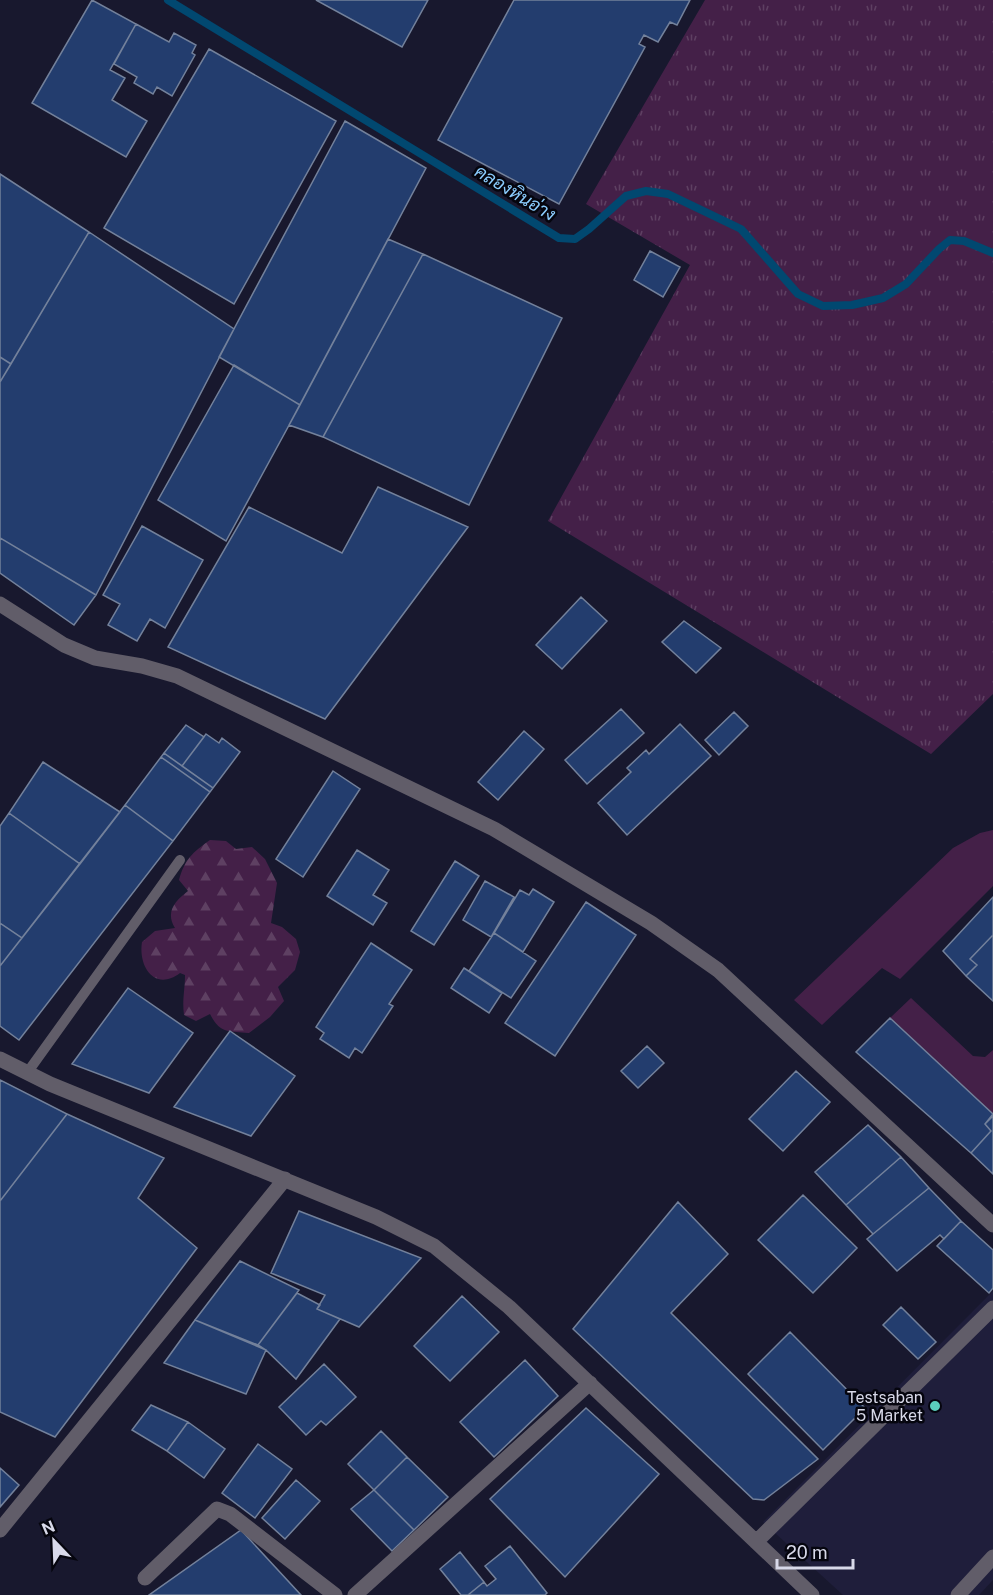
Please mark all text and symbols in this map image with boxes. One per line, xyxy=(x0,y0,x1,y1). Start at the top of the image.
water label: คลองหินอ่าง xyxy=(471,159,560,225)
place label: Testsaban 5 Market xyxy=(847,1388,923,1425)
marker: Testsaban 5 Market xyxy=(928,1399,942,1413)
north arrow xyxy=(24,1511,84,1571)
text: N xyxy=(39,1516,58,1539)
scale bar xyxy=(777,1532,854,1570)
text: 20 m xyxy=(786,1542,828,1563)

